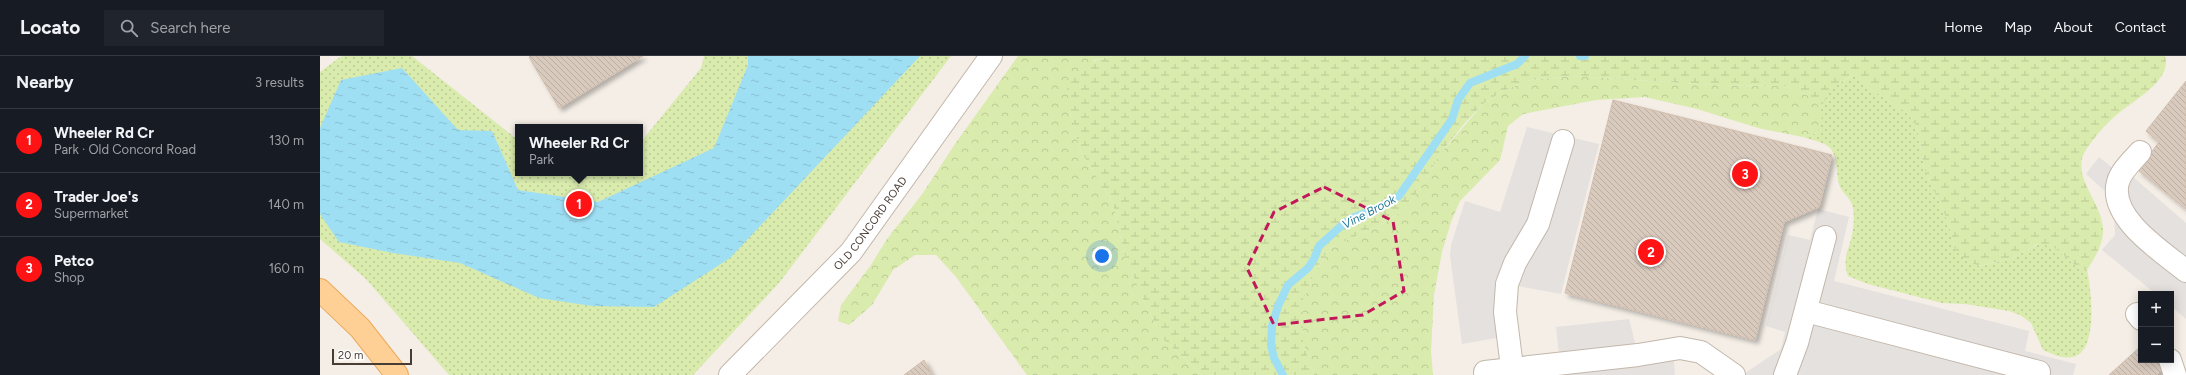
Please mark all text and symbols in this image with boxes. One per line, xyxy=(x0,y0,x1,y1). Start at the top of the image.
search box xyxy=(104,10,384,46)
text: Locato xyxy=(20,16,80,39)
icon: search xyxy=(118,17,140,39)
text: Search here xyxy=(150,19,230,37)
text: Home xyxy=(1944,19,1983,36)
text: Map xyxy=(2005,19,2032,36)
text: About xyxy=(2054,19,2093,36)
text: Contact xyxy=(2115,19,2166,36)
text: Nearby xyxy=(16,72,74,92)
text: 3 results xyxy=(255,75,304,90)
text: Wheeler Rd Cr xyxy=(54,124,154,142)
popup xyxy=(515,124,643,176)
text: 1 xyxy=(26,133,32,148)
text: 130 m xyxy=(269,133,304,148)
text: Wheeler Rd Cr xyxy=(529,134,629,152)
text: Park · Old Concord Road xyxy=(54,142,196,157)
text: Park xyxy=(529,152,554,167)
pin: 3 xyxy=(1732,159,1758,189)
street label: OLD CONCORD ROAD xyxy=(831,174,910,273)
text: Trader Joe's xyxy=(54,188,138,206)
pin: 1 xyxy=(566,189,592,219)
water label: Vine Brook xyxy=(1340,192,1399,232)
text: 2 xyxy=(25,197,33,212)
text: 140 m xyxy=(268,197,304,212)
text: Supermarket xyxy=(54,206,129,221)
pin: 2 xyxy=(1638,237,1664,267)
your location xyxy=(1092,246,1112,266)
text: Petco xyxy=(54,252,94,270)
text: 3 xyxy=(25,261,33,276)
text: 160 m xyxy=(269,261,304,276)
text: Shop xyxy=(54,270,84,285)
map controls xyxy=(2138,291,2174,363)
button: + xyxy=(2138,291,2174,327)
button: − xyxy=(2138,327,2174,363)
scale bar xyxy=(332,347,412,366)
text: 20 m xyxy=(338,349,363,362)

